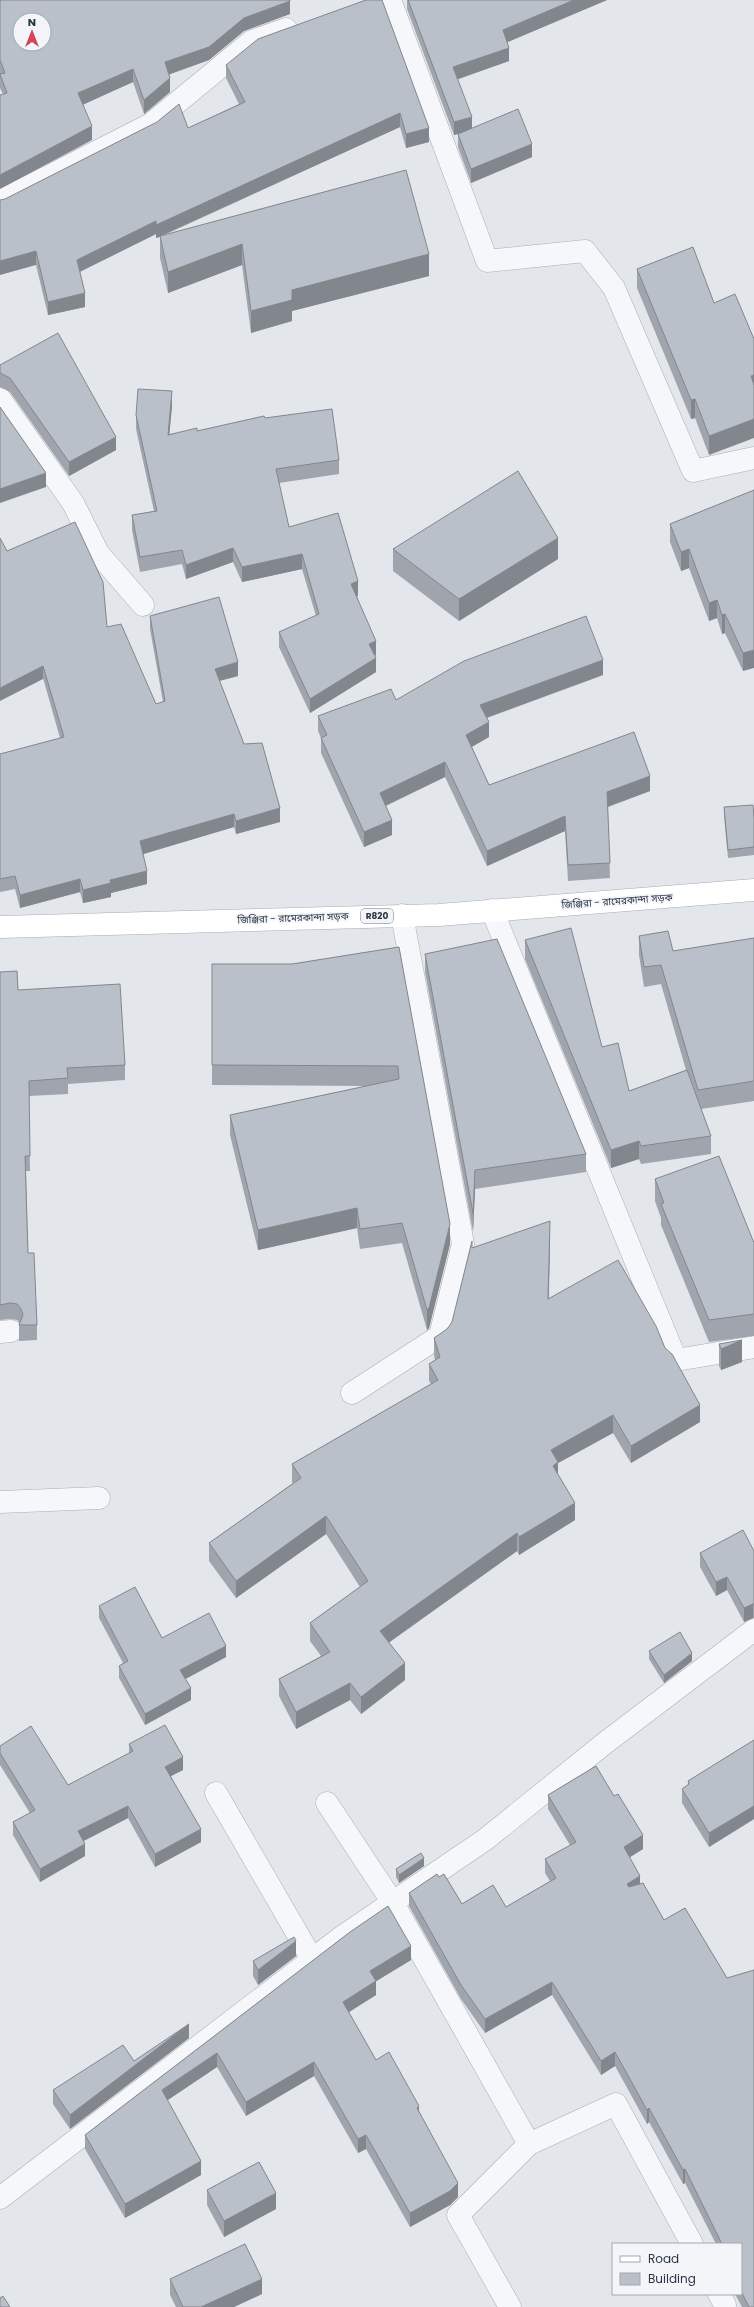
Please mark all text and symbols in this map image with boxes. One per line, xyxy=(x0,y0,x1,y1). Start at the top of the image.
north arrow xyxy=(12,12,52,52)
text: N xyxy=(28,14,36,30)
street label: জিঞ্জিরা - রামেরকান্দা সড়ক xyxy=(560,890,674,912)
street label: জিঞ্জিরা - রামেরকান্দা সড়ক xyxy=(236,909,350,927)
road number: R820 xyxy=(361,909,393,923)
legend xyxy=(612,2243,742,2295)
text: Road xyxy=(648,2250,679,2267)
text: Building xyxy=(648,2270,696,2287)

